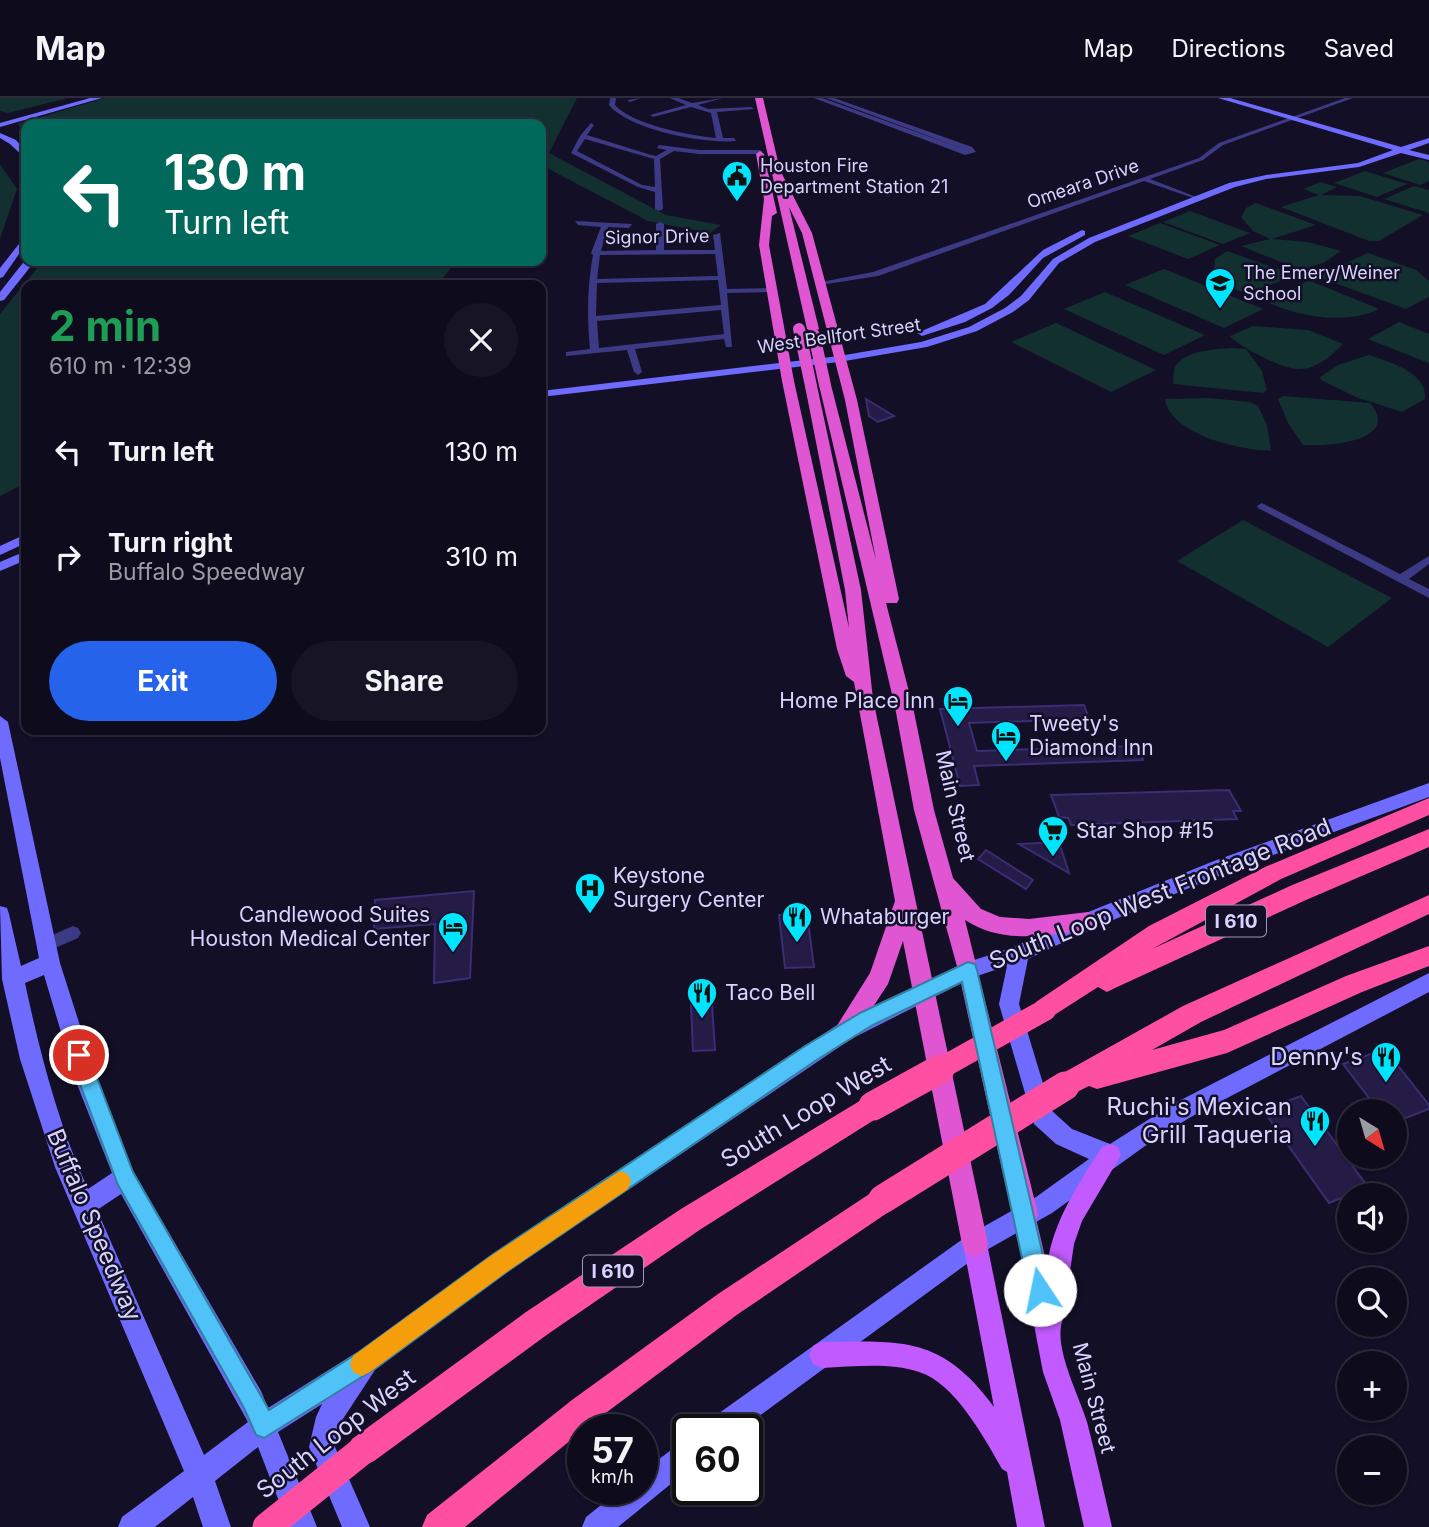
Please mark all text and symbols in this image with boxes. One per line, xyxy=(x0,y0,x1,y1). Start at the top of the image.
text: Map xyxy=(35,28,106,68)
text: Map xyxy=(1084,34,1133,63)
text: Directions xyxy=(1171,34,1286,63)
text: Saved xyxy=(1324,34,1394,63)
text: 130 m xyxy=(164,143,306,202)
icon: left xyxy=(49,147,140,238)
place label: Houston Fire Department Station 21 xyxy=(760,155,948,197)
street label: Omeara Drive xyxy=(1024,155,1142,212)
public building icon: Houston Fire Department Station 21 xyxy=(720,159,754,203)
text: Turn left xyxy=(164,203,289,242)
street label: Signor Drive xyxy=(604,225,710,248)
place label: The Emery/Weiner School xyxy=(1243,262,1400,304)
school or university icon: The Emery/Weiner School xyxy=(1203,266,1237,310)
text: 2 min xyxy=(49,300,161,351)
button: close xyxy=(444,303,518,377)
street label: West Bellfort Street xyxy=(756,314,922,357)
text: 610 m · 12:39 xyxy=(49,352,192,380)
icon: left xyxy=(49,433,87,471)
text: Turn left xyxy=(108,436,214,467)
text: 130 m xyxy=(445,436,518,467)
text: Turn right xyxy=(108,527,233,558)
icon: right xyxy=(49,538,87,576)
text: 310 m xyxy=(445,541,518,572)
text: Buffalo Speedway xyxy=(108,558,305,586)
button: Exit xyxy=(49,641,277,721)
button: Share xyxy=(291,641,518,721)
hotel icon: Home Place Inn xyxy=(941,684,975,728)
place label: Home Place Inn xyxy=(779,688,935,713)
place label: Tweety's Diamond Inn xyxy=(1029,711,1154,760)
hotel icon: Tweety's Diamond Inn xyxy=(989,719,1023,763)
street label: Main Street xyxy=(931,748,980,864)
street label: South Loop West Frontage Road xyxy=(985,812,1335,975)
supermarket icon: Star Shop #15 xyxy=(1036,814,1070,858)
place label: Star Shop #15 xyxy=(1076,818,1214,843)
place label: Keystone Surgery Center xyxy=(613,863,764,912)
hospital icon: Keystone Surgery Center xyxy=(573,871,607,915)
restaurant icon: Whataburger xyxy=(780,900,814,944)
place label: Candlewood Suites Houston Medical Center xyxy=(190,902,430,951)
place label: Whataburger xyxy=(820,904,950,929)
road number: I 610 xyxy=(1206,906,1266,936)
hotel icon: Candlewood Suites Houston Medical Center xyxy=(436,910,470,954)
restaurant icon: Taco Bell xyxy=(685,976,719,1020)
place label: Taco Bell xyxy=(725,980,815,1005)
pin xyxy=(49,1025,109,1085)
icon: arrive xyxy=(60,1036,98,1074)
restaurant icon: Denny's xyxy=(1369,1040,1403,1084)
place label: Denny's xyxy=(1270,1042,1363,1071)
street label: South Loop West xyxy=(715,1049,896,1174)
place label: Ruchi's Mexican Grill Taqueria xyxy=(1106,1092,1292,1149)
north arrow xyxy=(1337,1099,1407,1169)
map controls xyxy=(1337,1099,1407,1505)
restaurant icon: Ruchi's Mexican Grill Taqueria xyxy=(1298,1104,1332,1148)
street label: Buffalo Speedway xyxy=(41,1124,148,1325)
button: sound xyxy=(1337,1183,1407,1253)
position arrow xyxy=(1003,1253,1077,1327)
road number: I 610 xyxy=(583,1256,643,1287)
button: search xyxy=(1337,1267,1407,1337)
street label: Main Street xyxy=(1068,1340,1121,1456)
button: + xyxy=(1337,1351,1407,1421)
street label: South Loop West xyxy=(251,1363,421,1505)
speed limit sign: 60 xyxy=(672,1414,763,1505)
text: 57 xyxy=(591,1429,634,1471)
button: − xyxy=(1337,1435,1407,1505)
text: km/h xyxy=(591,1466,634,1487)

